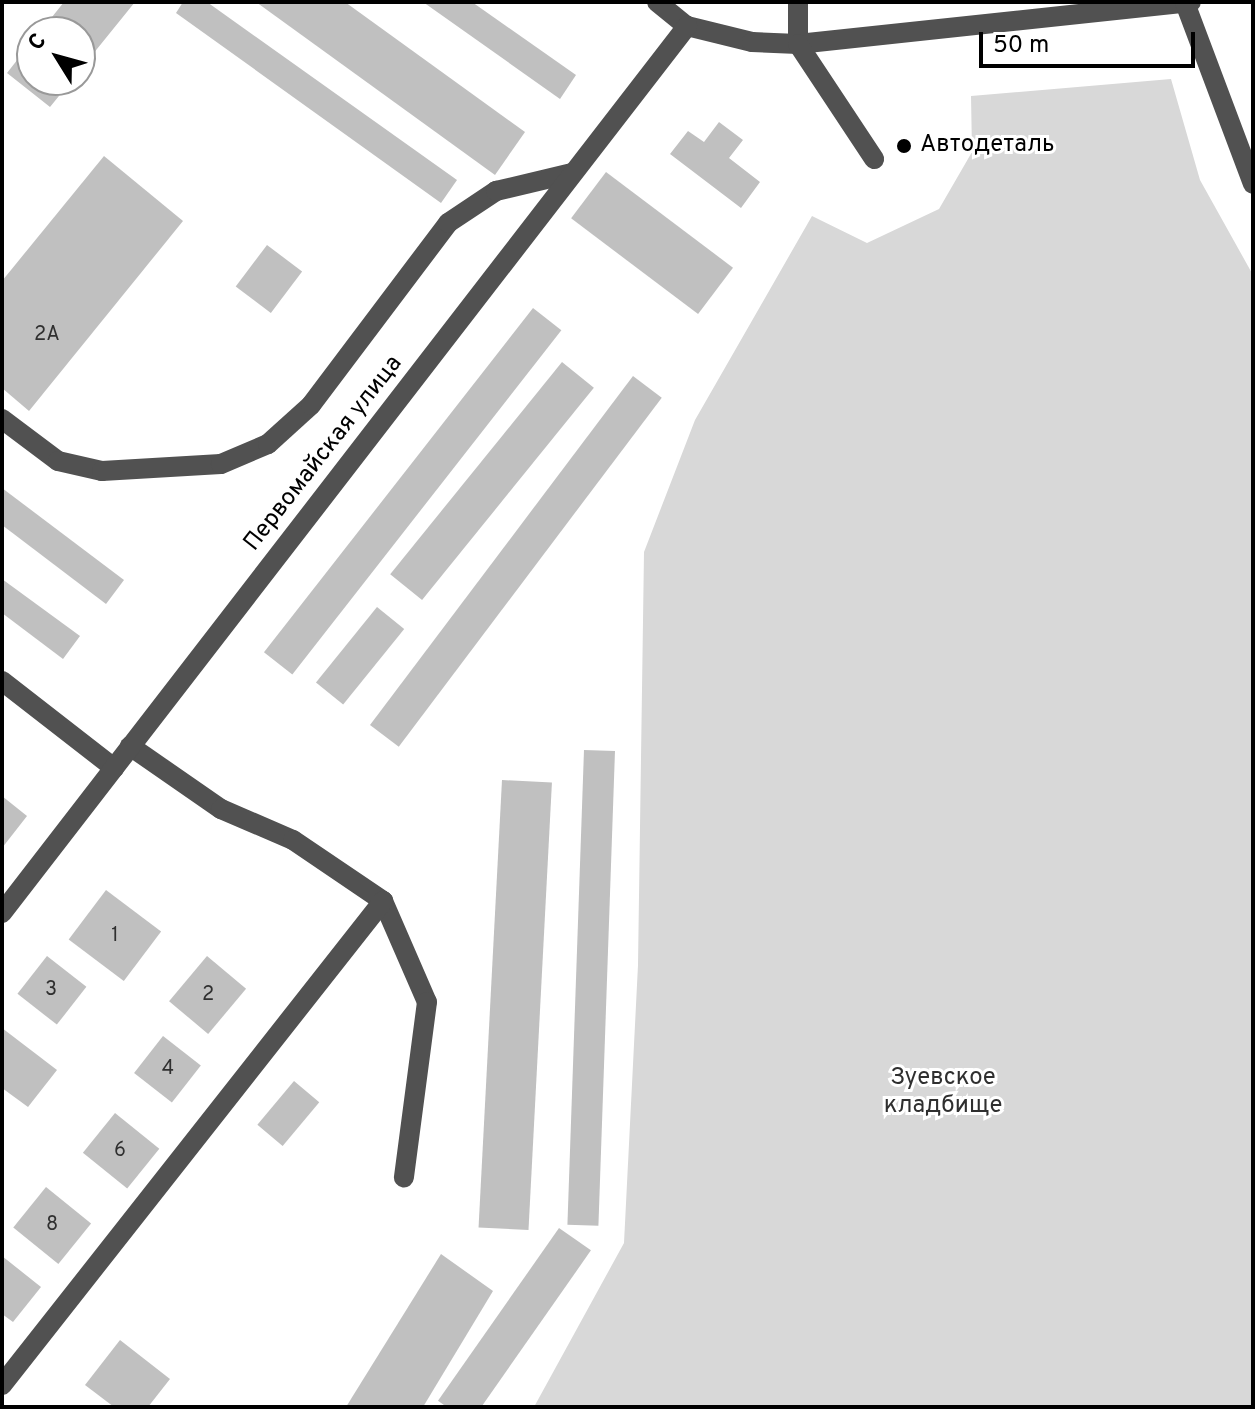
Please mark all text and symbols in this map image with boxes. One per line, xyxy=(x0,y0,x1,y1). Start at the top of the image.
north arrow xyxy=(16,16,96,96)
scale bar xyxy=(983,16,1199,66)
text: С xyxy=(23,29,53,56)
text: 50 m xyxy=(993,31,1049,61)
place label: Автодеталь xyxy=(920,132,1054,160)
marker: Автодеталь xyxy=(895,137,913,155)
house number: 2А xyxy=(34,323,60,347)
street label: Первомайская улица xyxy=(239,350,409,558)
house number: 1 xyxy=(111,924,119,948)
house number: 3 xyxy=(45,978,57,1002)
house number: 2 xyxy=(202,983,214,1007)
house number: 4 xyxy=(162,1057,174,1081)
park label: Зуевское кладбище xyxy=(884,1065,1002,1121)
house number: 6 xyxy=(114,1139,126,1163)
house number: 8 xyxy=(46,1213,58,1237)

